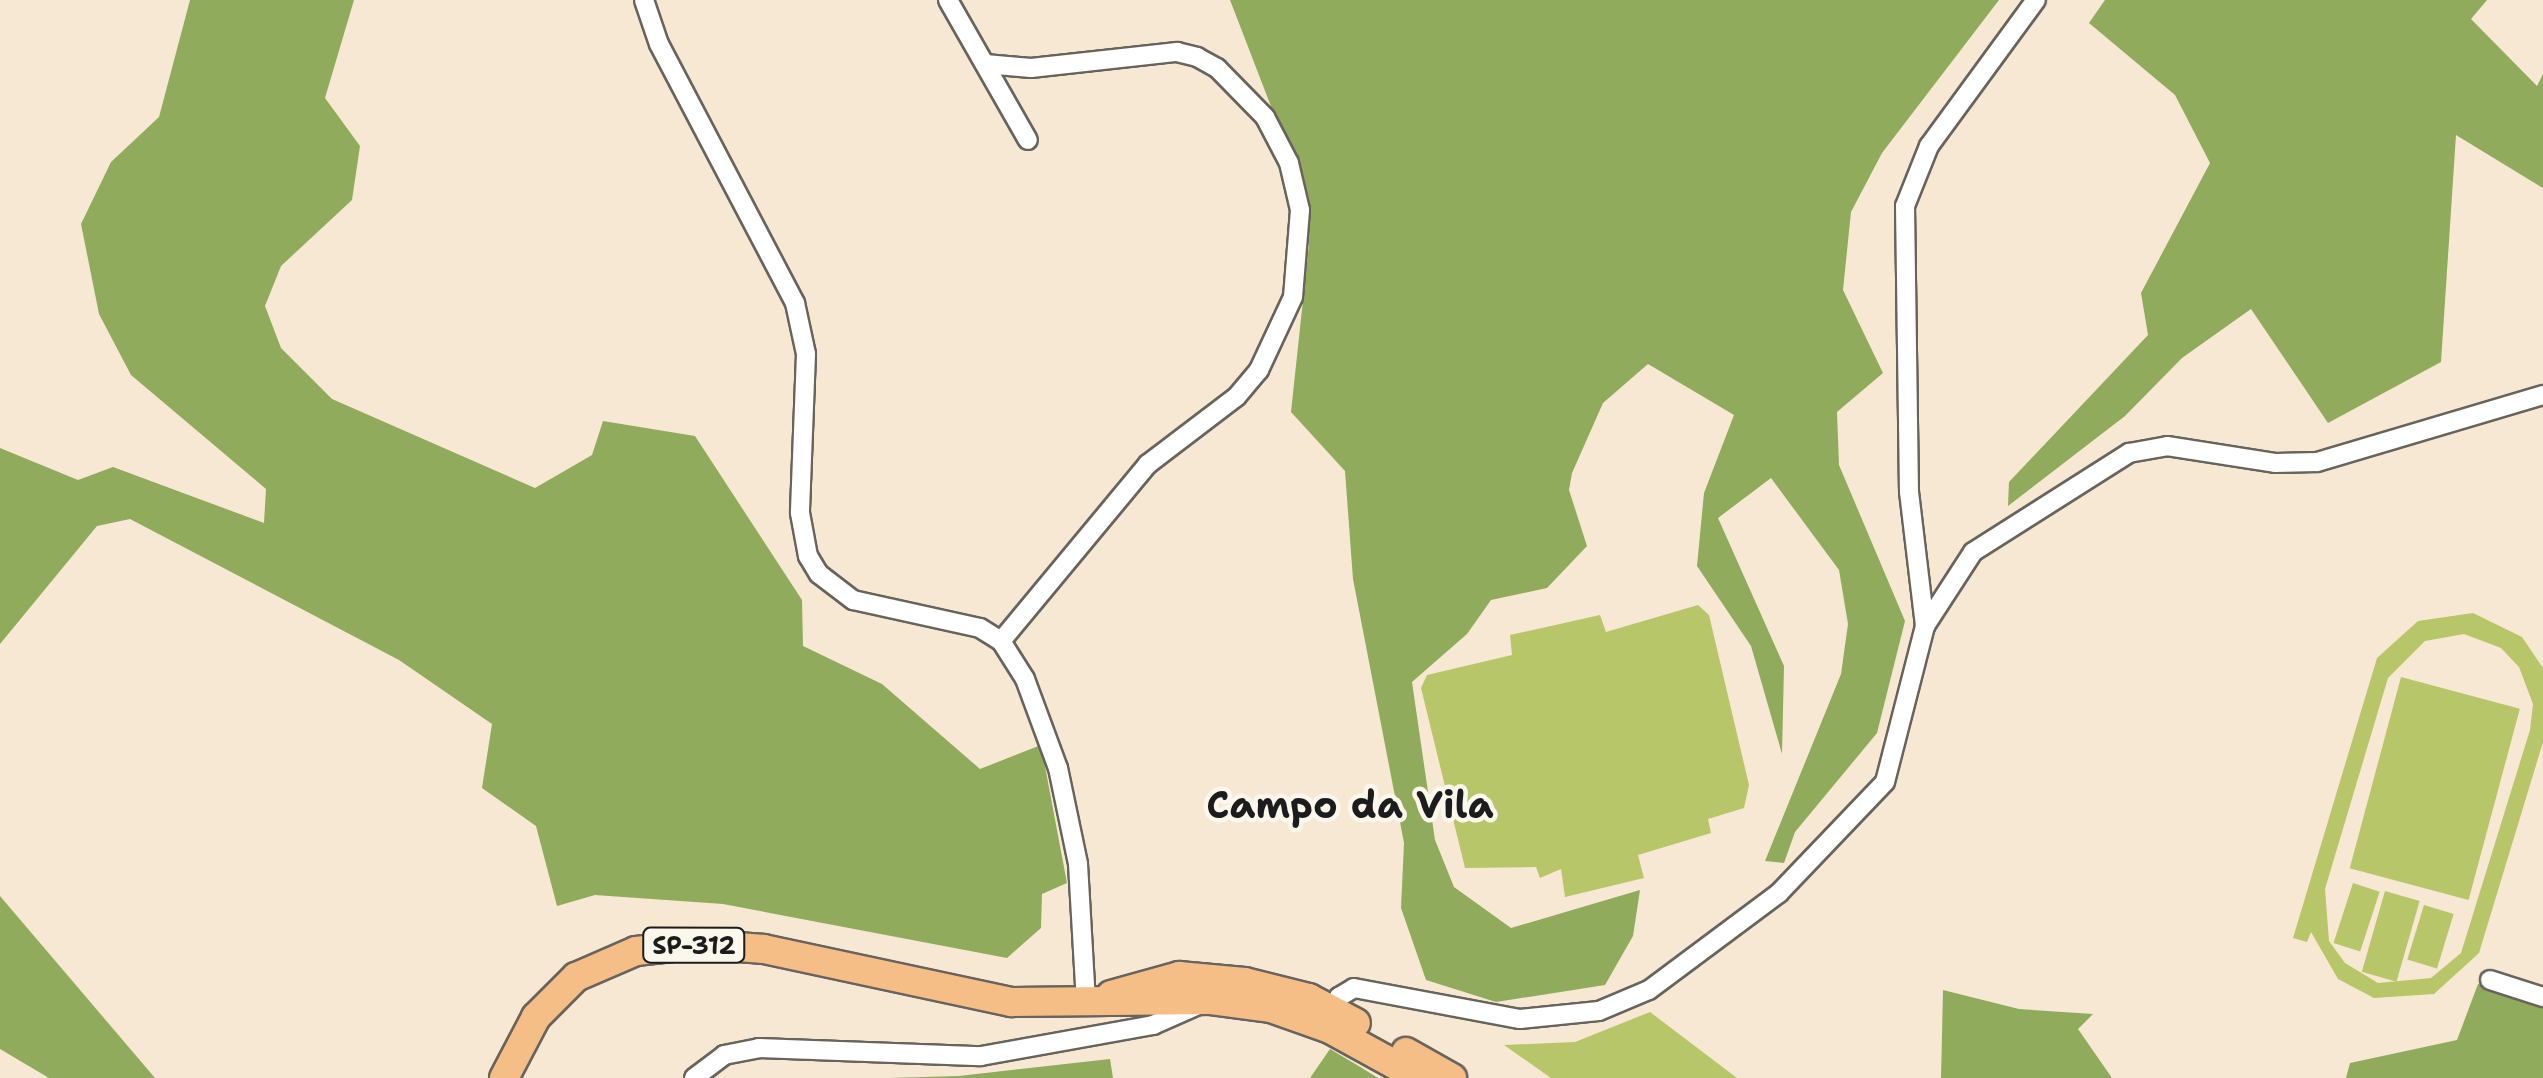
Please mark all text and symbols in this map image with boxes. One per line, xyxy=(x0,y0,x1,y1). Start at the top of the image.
district label: Campo da Vila xyxy=(1206,782,1494,828)
road number: SP-312 xyxy=(642,925,746,965)

